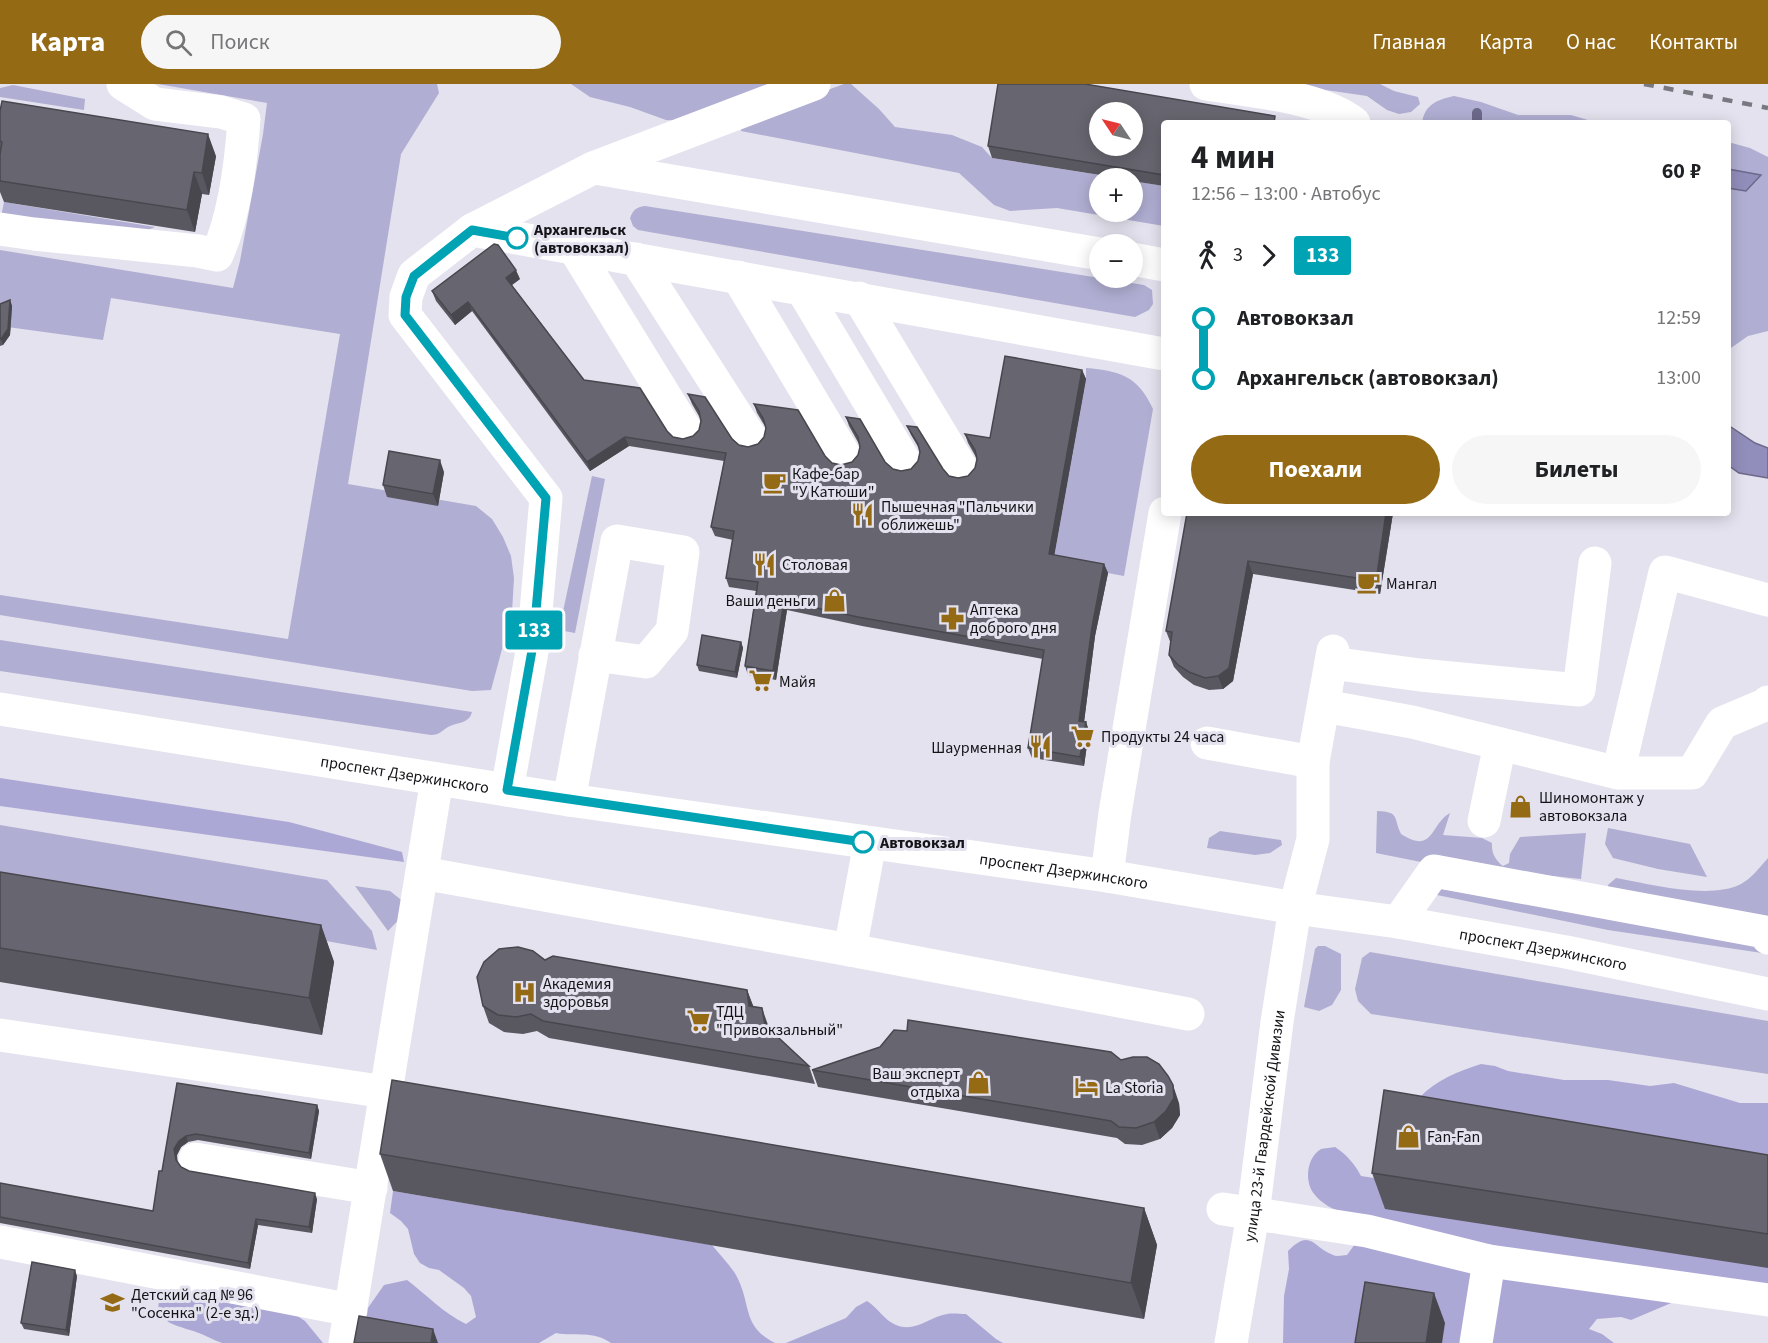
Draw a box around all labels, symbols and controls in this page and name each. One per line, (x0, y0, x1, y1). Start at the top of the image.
search box (141, 15, 561, 69)
text: Карта (30, 22, 105, 62)
icon: search (162, 26, 195, 59)
text: Поиск (210, 26, 270, 58)
text: Главная (1373, 27, 1446, 57)
text: Карта (1479, 27, 1533, 57)
text: О нас (1566, 27, 1616, 57)
text: Контакты (1649, 27, 1738, 57)
north arrow (1089, 102, 1143, 156)
map controls (1089, 102, 1143, 288)
text: 4 мин (1191, 134, 1275, 181)
text: 60 ₽ (1662, 155, 1701, 187)
button: + (1089, 168, 1143, 222)
text: 12:56 – 13:00 · Автобус (1191, 180, 1381, 208)
place label: Архангельск (автовокзал) (533, 219, 629, 259)
marker: Архангельск (автовокзал) (506, 227, 528, 249)
button: − (1089, 234, 1143, 288)
icon: walk (1191, 239, 1224, 272)
icon: forward (1252, 239, 1285, 272)
text: 133 (1306, 240, 1339, 270)
text: 3 (1233, 241, 1243, 269)
text: Автовокзал (1237, 302, 1354, 334)
text: 12:59 (1656, 304, 1701, 332)
text: Архангельск (автовокзал) (1237, 362, 1499, 394)
text: 13:00 (1656, 364, 1701, 392)
button: Поехали (1191, 435, 1440, 504)
button: Билеты (1452, 435, 1701, 504)
place label: Кафе-бар "У Катюши" (792, 463, 874, 503)
cafe icon: Кафе-бар "У Катюши" (761, 469, 787, 495)
place label: Пышечная "Пальчики оближешь" (881, 496, 1034, 536)
restaurant icon: Пышечная "Пальчики оближешь" (850, 502, 876, 528)
restaurant icon: Столовая (751, 551, 777, 577)
place label: Столовая (782, 554, 848, 576)
cafe icon: Мангал (1355, 570, 1381, 596)
place label: Мангал (1386, 573, 1437, 595)
shop icon: Ваши деньги (821, 587, 847, 613)
place label: Ваши деньги (725, 590, 816, 612)
place label: Аптека доброго дня (970, 599, 1057, 639)
pharmacy icon: Аптека доброго дня (939, 605, 965, 631)
line badge: 133 (500, 610, 568, 650)
text: 133 (517, 615, 551, 645)
supermarket icon: Майя (748, 668, 774, 694)
place label: Майя (779, 671, 816, 693)
supermarket icon: Продукты 24 часа (1070, 723, 1096, 749)
place label: Продукты 24 часа (1101, 726, 1224, 748)
restaurant icon: Шаурменная (1027, 734, 1053, 760)
place label: Шаурменная (931, 737, 1022, 759)
street label: проспект Дзержинского (319, 750, 491, 799)
place label: Шиномонтаж у автовокзала (1539, 787, 1645, 827)
shop icon: Шиномонтаж у автовокзала (1508, 793, 1534, 819)
marker: Автовокзал (852, 831, 874, 853)
place label: Автовокзал (879, 832, 965, 854)
street label: проспект Дзержинского (978, 848, 1150, 895)
street label: проспект Дзержинского (1457, 923, 1629, 976)
place label: Академия здоровья (543, 973, 611, 1013)
hospital icon: Академия здоровья (512, 979, 538, 1005)
place label: ТДЦ "Привокзальный" (716, 1001, 843, 1041)
supermarket icon: ТДЦ "Привокзальный" (685, 1007, 711, 1033)
street label: улица 23-й Гвардейской Дивизии (1238, 1008, 1291, 1243)
place label: Ваш эксперт отдыха (872, 1063, 960, 1103)
shop icon: Ваш эксперт отдыха (965, 1069, 991, 1095)
hotel icon: La Storia (1074, 1074, 1100, 1100)
place label: La Storia (1105, 1077, 1164, 1099)
shop icon: Fan-Fan (1396, 1123, 1422, 1149)
place label: Fan-Fan (1427, 1126, 1480, 1148)
place label: Детский сад № 96 "Сосенка" (2-е зд.) (131, 1284, 259, 1324)
school or university icon: Детский сад № 96 "Сосенка" (2-е зд.) (100, 1290, 126, 1316)

